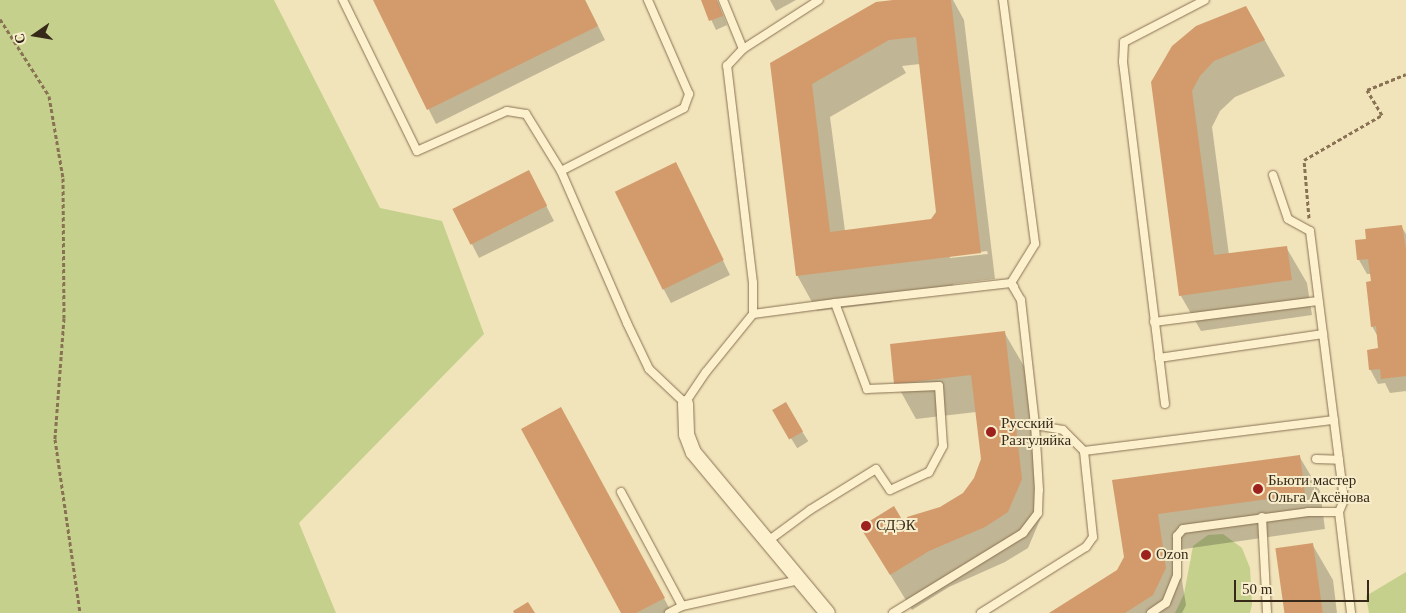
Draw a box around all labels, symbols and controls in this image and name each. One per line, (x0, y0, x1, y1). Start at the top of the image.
north arrow (10, 10, 60, 60)
text: С (11, 32, 28, 45)
place label: Русский Разгуляйка (1001, 414, 1071, 449)
marker: Русский Разгуляйка (985, 426, 997, 438)
place label: Бьюти мастер Oльга Аксёнова (1268, 471, 1370, 506)
marker: Бьюти мастер Oльга Аксёнова (1252, 483, 1264, 495)
place label: СДЭК (876, 517, 916, 535)
marker: СДЭК (860, 520, 872, 532)
place label: Ozon (1156, 546, 1188, 564)
marker: Ozon (1140, 549, 1152, 561)
scale bar (1236, 570, 1371, 602)
text: 50 m (1242, 581, 1272, 597)

